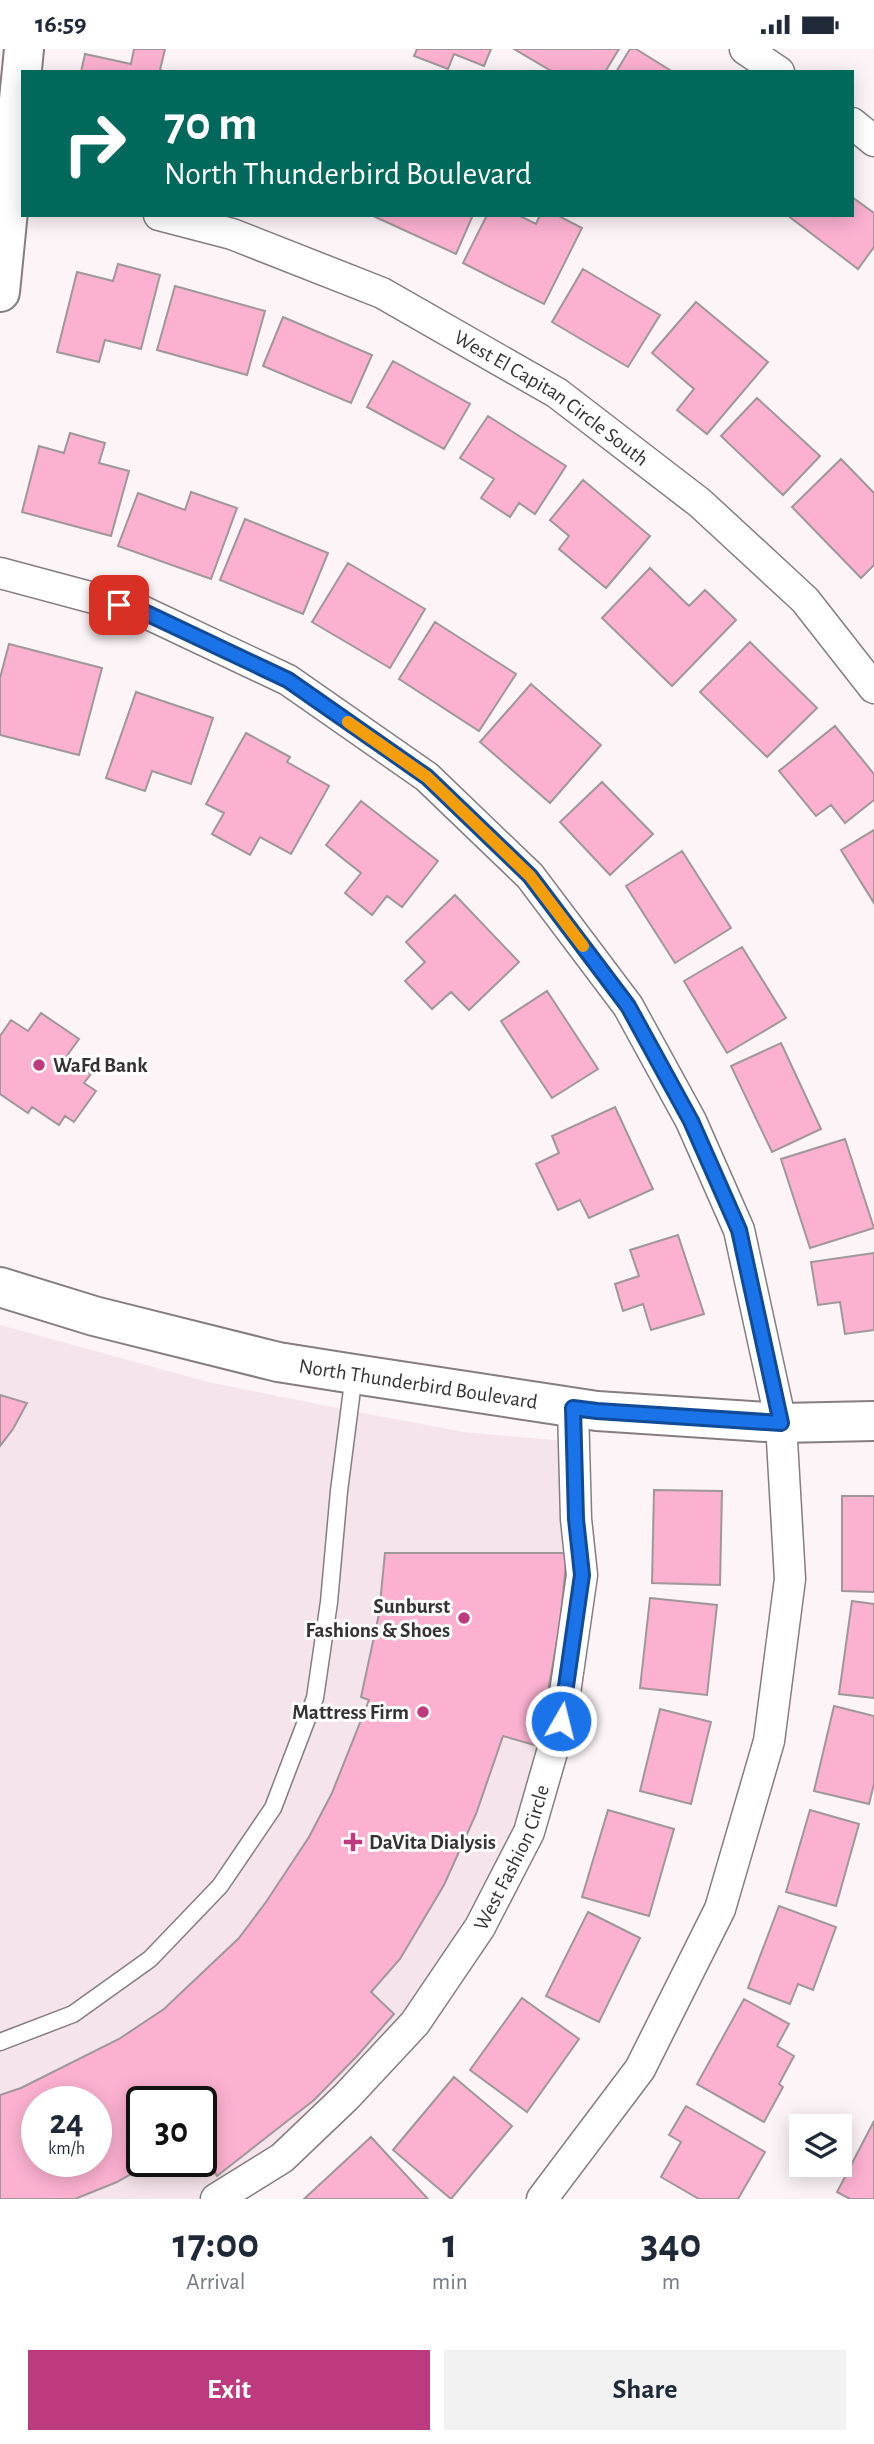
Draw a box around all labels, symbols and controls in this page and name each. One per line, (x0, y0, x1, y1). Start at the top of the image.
text: 16:59 (35, 11, 87, 37)
icon: right (49, 98, 140, 189)
text: 70 m (164, 100, 258, 149)
text: North Thunderbird Boulevard (164, 158, 532, 190)
street label: West El Capitan Circle South (451, 326, 652, 470)
pin (89, 575, 149, 635)
icon: arrive (100, 586, 138, 624)
place label: WaFd Bank (53, 1055, 148, 1076)
marker: WaFd Bank (31, 1057, 47, 1073)
street label: North Thunderbird Boulevard (297, 1355, 539, 1412)
place label: Sunburst Fashions & Shoes (306, 1596, 450, 1641)
marker: Sunburst Fashions & Shoes (456, 1610, 472, 1626)
position arrow (524, 1684, 598, 1758)
place label: Mattress Firm (292, 1702, 409, 1723)
marker: Mattress Firm (415, 1704, 431, 1720)
street label: West Fashion Circle (470, 1782, 553, 1934)
marker: DaVita Dialysis (343, 1832, 363, 1852)
place label: DaVita Dialysis (369, 1832, 496, 1853)
speed limit sign: 30 (126, 2086, 217, 2177)
text: 24 (49, 2105, 84, 2140)
map controls (789, 2114, 852, 2177)
button: layers (789, 2114, 852, 2177)
text: km/h (48, 2140, 85, 2158)
text: 17:00 (173, 2223, 259, 2265)
text: 1 (442, 2223, 457, 2265)
text: 340 (640, 2223, 701, 2265)
text: Arrival (186, 2271, 245, 2294)
text: min (432, 2271, 468, 2294)
text: m (662, 2271, 680, 2294)
button: Exit (28, 2350, 430, 2430)
button: Share (444, 2350, 846, 2430)

